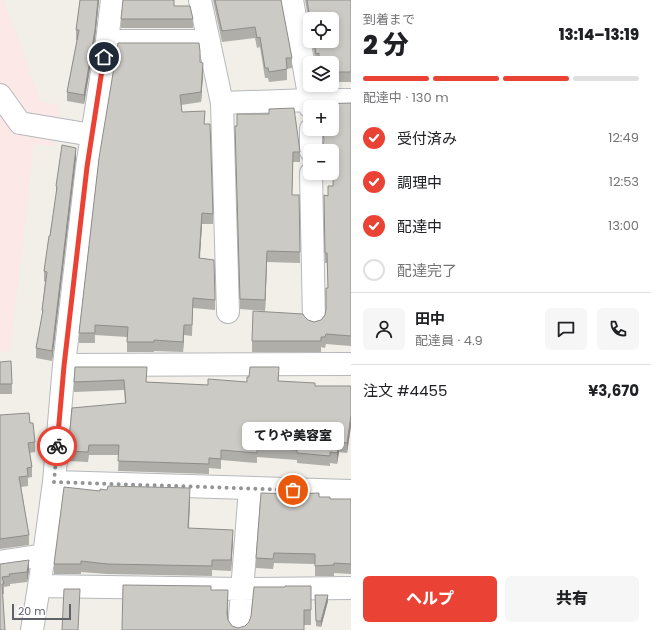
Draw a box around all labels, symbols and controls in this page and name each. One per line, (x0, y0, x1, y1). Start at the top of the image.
text: 到着まで (363, 10, 415, 29)
map controls (303, 12, 339, 180)
button: locate (303, 12, 339, 48)
text: 13:14–13:19 (559, 24, 639, 45)
text: 2 分 (363, 27, 409, 63)
pin (87, 40, 121, 74)
icon: home (93, 46, 115, 68)
button: layers (303, 56, 339, 92)
text: 配達中 · 130 m (363, 88, 449, 107)
button: + (303, 100, 339, 136)
icon: check (363, 127, 385, 149)
text: 受付済み (397, 128, 457, 149)
text: 12:49 (608, 128, 639, 147)
button: − (303, 144, 339, 180)
icon: check (363, 171, 385, 193)
text: 調理中 (397, 172, 442, 193)
text: 12:53 (609, 172, 639, 191)
icon: check (363, 215, 385, 237)
text: 配達中 (397, 216, 442, 237)
text: 13:00 (608, 216, 639, 235)
text: 配達完了 (397, 260, 457, 281)
button: person (363, 308, 405, 350)
text: 田中 (415, 308, 445, 329)
button: chat (545, 308, 587, 350)
button: phone (597, 308, 639, 350)
text: 配達員 · 4.9 (415, 331, 483, 350)
text: 注文 #4455 (363, 380, 447, 401)
text: ¥3,670 (588, 380, 639, 401)
callout: てりや美容室 (242, 422, 344, 450)
courier (37, 426, 77, 466)
text: てりや美容室 (254, 426, 332, 445)
icon: bike (46, 435, 68, 457)
pin (276, 473, 310, 507)
icon: bag (282, 479, 304, 501)
button: ヘルプ (363, 576, 497, 622)
button: 共有 (505, 576, 639, 622)
scale bar (12, 602, 71, 621)
text: 20 m (18, 603, 46, 619)

